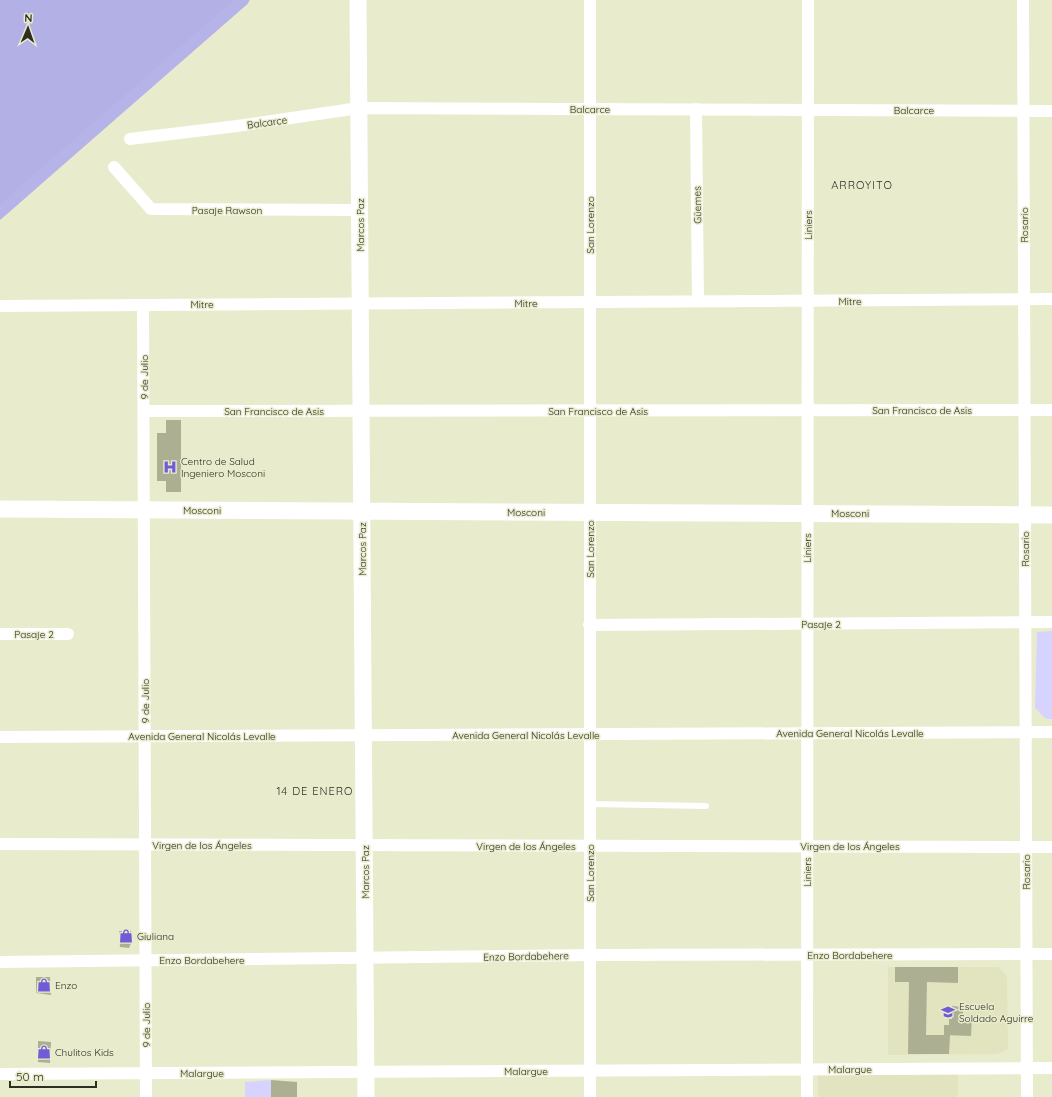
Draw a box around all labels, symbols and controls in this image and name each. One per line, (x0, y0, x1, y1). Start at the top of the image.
north arrow (8, 8, 48, 48)
text: N (24, 11, 33, 25)
street label: Balcarce (570, 103, 611, 116)
street label: Balcarce (894, 104, 935, 117)
street label: Balcarce (246, 113, 288, 132)
district label: ARROYITO (831, 178, 893, 192)
street label: Güemes (691, 186, 704, 224)
street label: San Lorenzo (584, 196, 597, 254)
street label: Marcos Paz (354, 198, 367, 252)
street label: Pasaje Rawson (192, 204, 262, 217)
street label: Rosario (1018, 207, 1031, 243)
street label: Liniers (802, 210, 815, 240)
street label: Mitre (838, 295, 862, 308)
street label: Mitre (514, 297, 538, 310)
street label: Mitre (190, 298, 214, 311)
street label: 9 de Julio (138, 355, 151, 399)
street label: San Francisco de Asis (872, 404, 972, 417)
street label: San Francisco de Asis (224, 405, 324, 418)
street label: San Francisco de Asis (548, 405, 648, 418)
place label: Centro de Salud Ingeniero Mosconi (181, 455, 265, 480)
hospital icon: Centro de Salud Ingeniero Mosconi (162, 459, 178, 475)
street label: Mosconi (183, 504, 221, 517)
street label: Mosconi (507, 506, 545, 519)
street label: Mosconi (831, 507, 869, 520)
street label: San Lorenzo (584, 520, 597, 578)
street label: Marcos Paz (356, 522, 369, 576)
street label: Rosario (1019, 531, 1032, 567)
street label: Liniers (801, 533, 814, 563)
street label: Pasaje 2 (801, 618, 841, 631)
street label: Pasaje 2 (14, 628, 54, 641)
street label: 9 de Julio (139, 679, 152, 723)
street label: Avenida General Nicolás Levalle (776, 727, 924, 740)
street label: Avenida General Nicolás Levalle (452, 729, 600, 742)
street label: Avenida General Nicolás Levalle (128, 730, 276, 743)
district label: 14 DE ENERO (276, 784, 354, 798)
street label: Virgen de los Ángeles (152, 839, 252, 852)
street label: Virgen de los Ángeles (476, 840, 576, 853)
street label: Virgen de los Ángeles (800, 840, 900, 853)
street label: San Lorenzo (584, 844, 597, 902)
street label: Marcos Paz (359, 845, 372, 899)
street label: Rosario (1020, 854, 1033, 890)
street label: Liniers (801, 857, 814, 887)
shop icon: Giuliana (118, 928, 134, 944)
place label: Giuliana (137, 930, 174, 943)
street label: Enzo Bordabehere (483, 949, 569, 964)
street label: Enzo Bordabehere (807, 949, 893, 962)
street label: Enzo Bordabehere (159, 954, 245, 967)
shop icon: Enzo (36, 977, 52, 993)
place label: Enzo (55, 979, 77, 992)
place label: Escuela Soldado Aguirre (959, 1000, 1034, 1025)
street label: 9 de Julio (140, 1003, 153, 1047)
school or university icon: Escuela Soldado Aguirre (940, 1004, 956, 1020)
shop icon: Chulitos Kids (36, 1044, 52, 1060)
place label: Chulitos Kids (55, 1046, 114, 1059)
scale bar (10, 1063, 96, 1089)
street label: Malargue (828, 1063, 872, 1076)
street label: Malargue (504, 1065, 548, 1078)
street label: Malargue (180, 1067, 224, 1080)
text: 50 m (16, 1069, 44, 1084)

